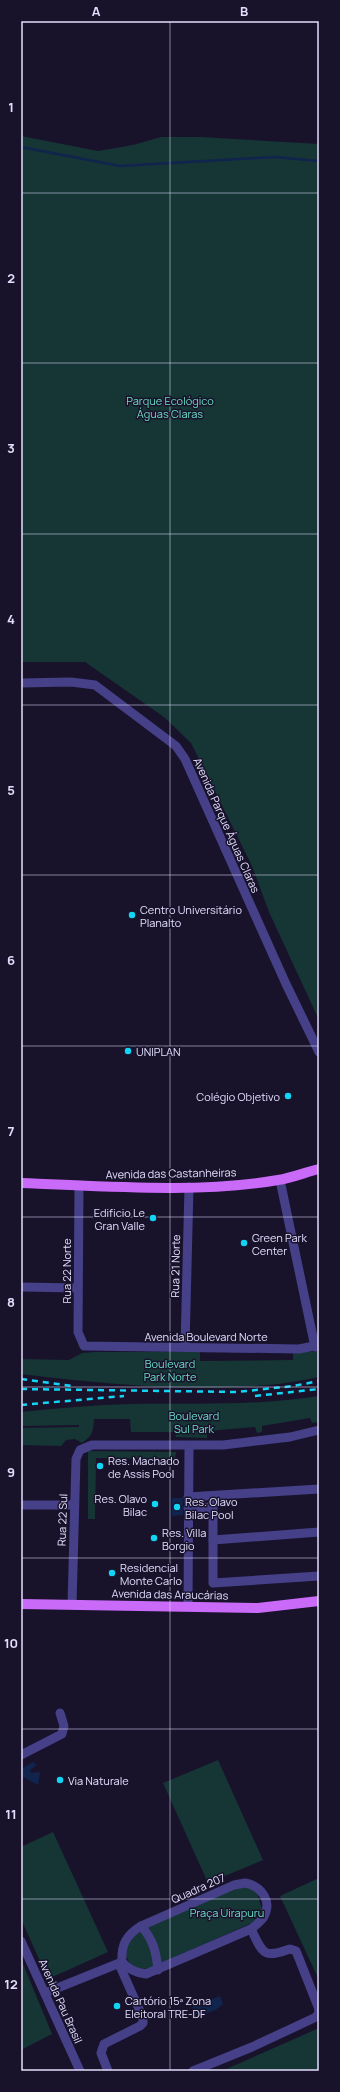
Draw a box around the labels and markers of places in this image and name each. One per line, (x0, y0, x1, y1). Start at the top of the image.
place label: Centro Universitário Planalto (140, 902, 242, 930)
marker: Centro Universitário Planalto (127, 910, 137, 920)
place label: UNIPLAN (136, 1044, 181, 1059)
marker: UNIPLAN (123, 1046, 133, 1056)
place label: Colégio Objetivo (196, 1089, 280, 1104)
marker: Colégio Objetivo (283, 1091, 293, 1101)
place label: Edificio Le Gran Valle (94, 1205, 146, 1233)
marker: Edificio Le Gran Valle (148, 1213, 158, 1223)
place label: Green Park Center (252, 1230, 308, 1258)
marker: Green Park Center (239, 1238, 249, 1248)
place label: Res. Machado de Assis Pool (108, 1453, 180, 1481)
marker: Res. Machado de Assis Pool (95, 1461, 105, 1471)
place label: Res. OIavo Bilac (95, 1491, 147, 1519)
place label: Res. Olavo Bilac Pool (185, 1494, 238, 1522)
marker: Res. OIavo Bilac (150, 1499, 160, 1509)
marker: Res. Olavo Bilac Pool (172, 1502, 182, 1512)
place label: Res. Villa Borgio (162, 1525, 206, 1553)
marker: Res. Villa Borgio (149, 1533, 159, 1543)
place label: Residencial Monte Carlo (120, 1560, 183, 1588)
marker: Residencial Monte Carlo (107, 1568, 117, 1578)
place label: Via Naturale (68, 1773, 129, 1788)
marker: Via Naturale (55, 1775, 65, 1785)
place label: Cartório 15ª Zona Eleitoral TRE-DF (125, 1993, 211, 2021)
marker: Cartório 15ª Zona Eleitoral TRE-DF (112, 2001, 122, 2011)

